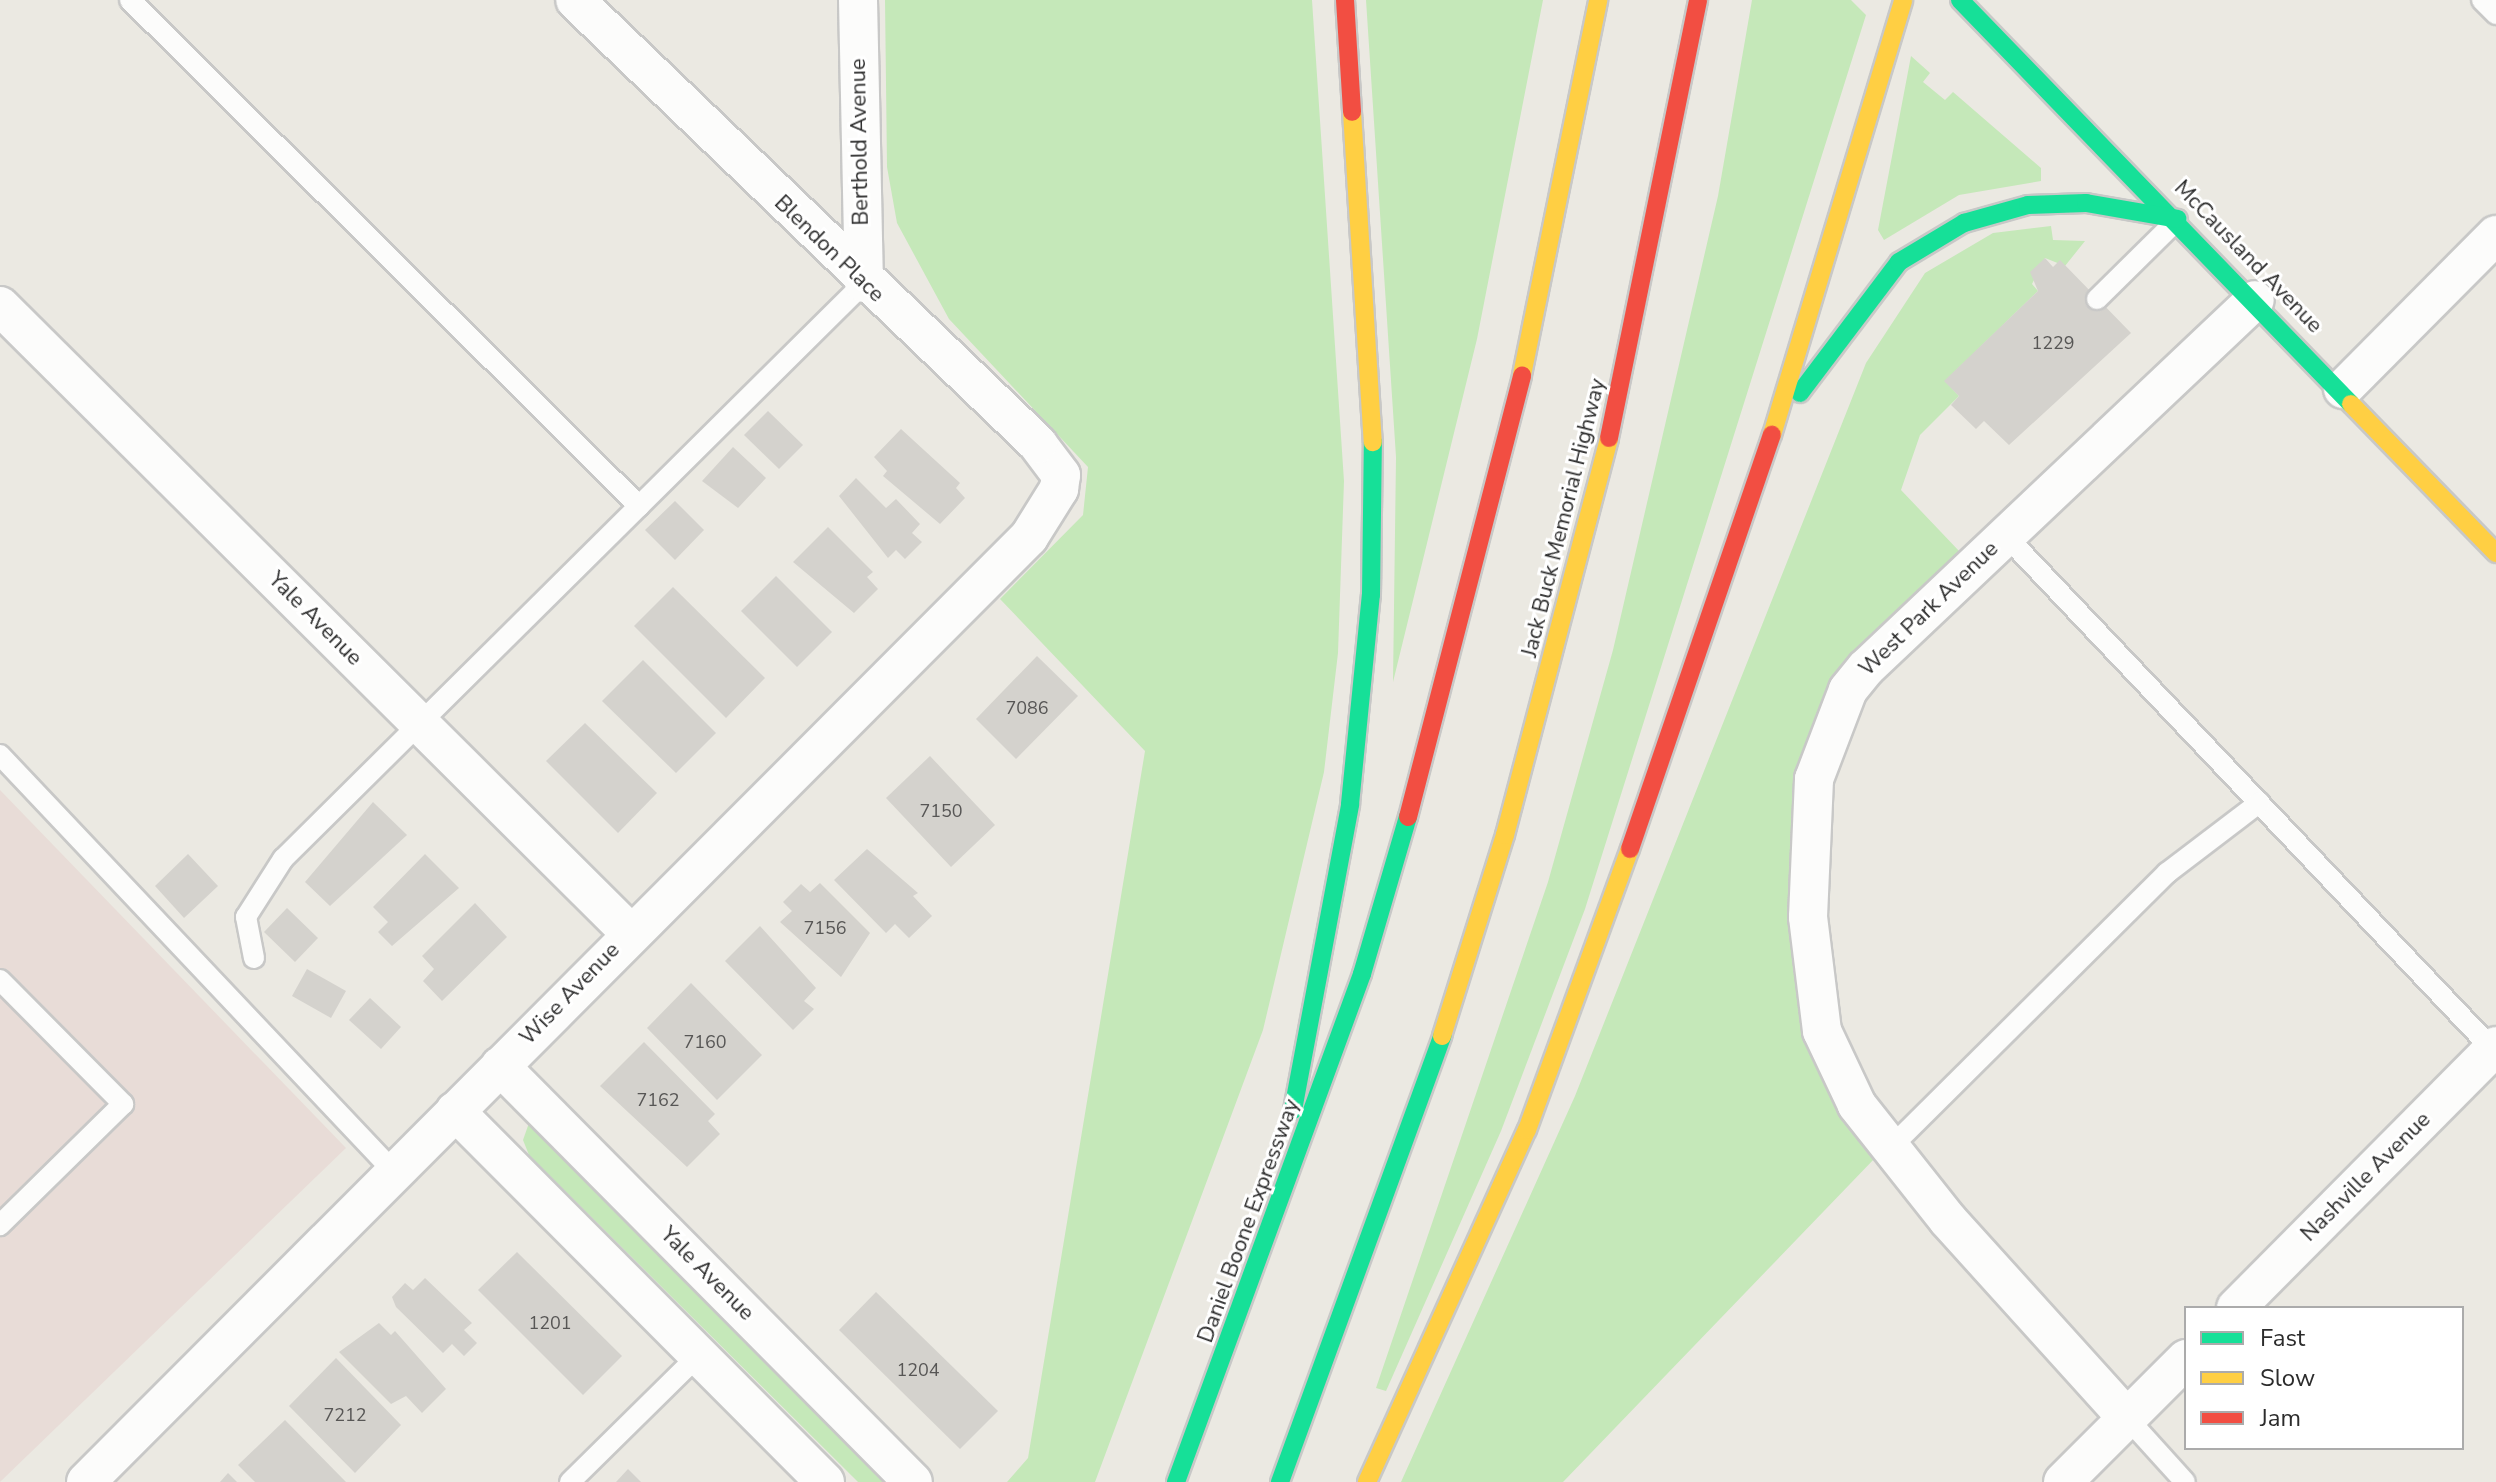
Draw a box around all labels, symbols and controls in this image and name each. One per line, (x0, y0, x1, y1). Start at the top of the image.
street label: Berthold Avenue (845, 58, 875, 226)
street label: McCausland Avenue (2168, 175, 2328, 339)
street label: Blendon Place (769, 190, 889, 308)
house number: 1229 (2031, 332, 2075, 354)
street label: Jack Buck Memorial Highway (1517, 376, 1611, 660)
street label: West Park Avenue (1854, 536, 2004, 682)
street label: Yale Avenue (263, 567, 367, 671)
house number: 7086 (1005, 697, 1049, 719)
house number: 7150 (919, 800, 963, 822)
house number: 7156 (803, 917, 847, 939)
street label: Wise Avenue (515, 937, 625, 1051)
house number: 7160 (683, 1031, 727, 1053)
house number: 7162 (636, 1089, 680, 1111)
street label: Daniel Boone Expressway (1193, 1096, 1305, 1346)
street label: Nashville Avenue (2296, 1107, 2436, 1247)
street label: Yale Avenue (655, 1222, 759, 1326)
legend (2184, 1306, 2464, 1450)
house number: 1201 (528, 1312, 572, 1334)
text: Fast (2260, 1322, 2305, 1354)
house number: 1204 (896, 1359, 940, 1381)
text: Slow (2260, 1362, 2315, 1394)
text: Jam (2260, 1402, 2301, 1434)
house number: 7212 (323, 1404, 367, 1426)

